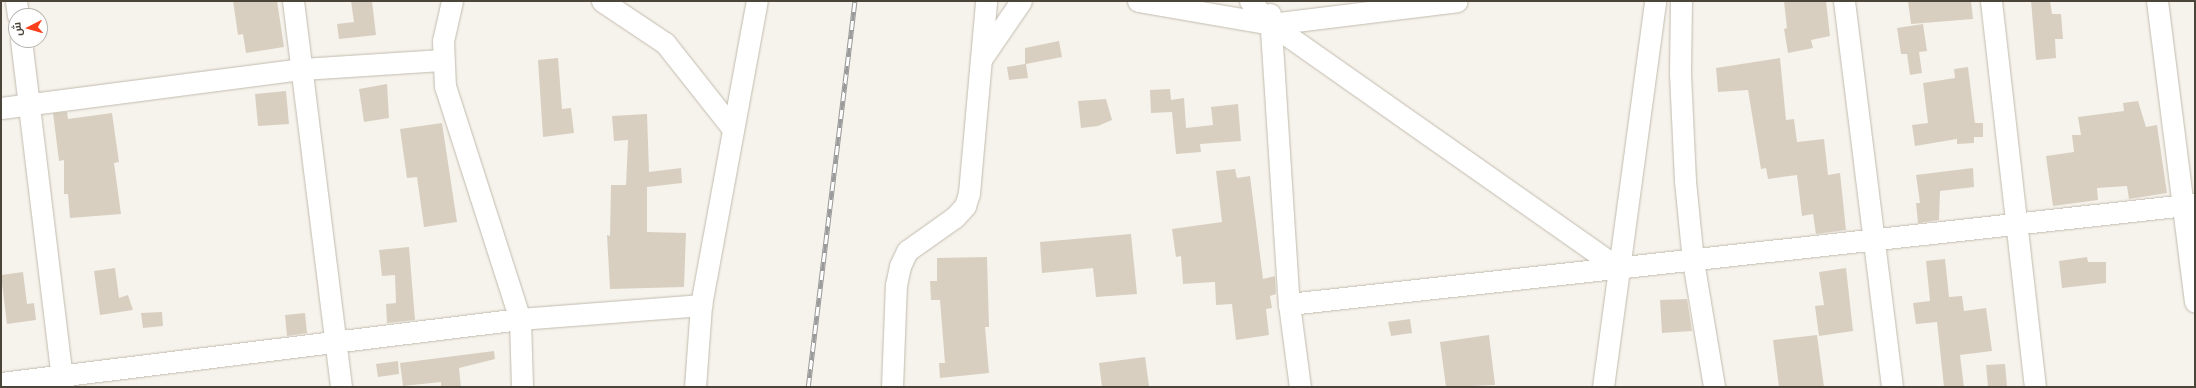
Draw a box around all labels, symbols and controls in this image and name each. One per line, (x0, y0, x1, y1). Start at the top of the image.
north arrow (8, 8, 48, 48)
text: ش (8, 21, 26, 37)

